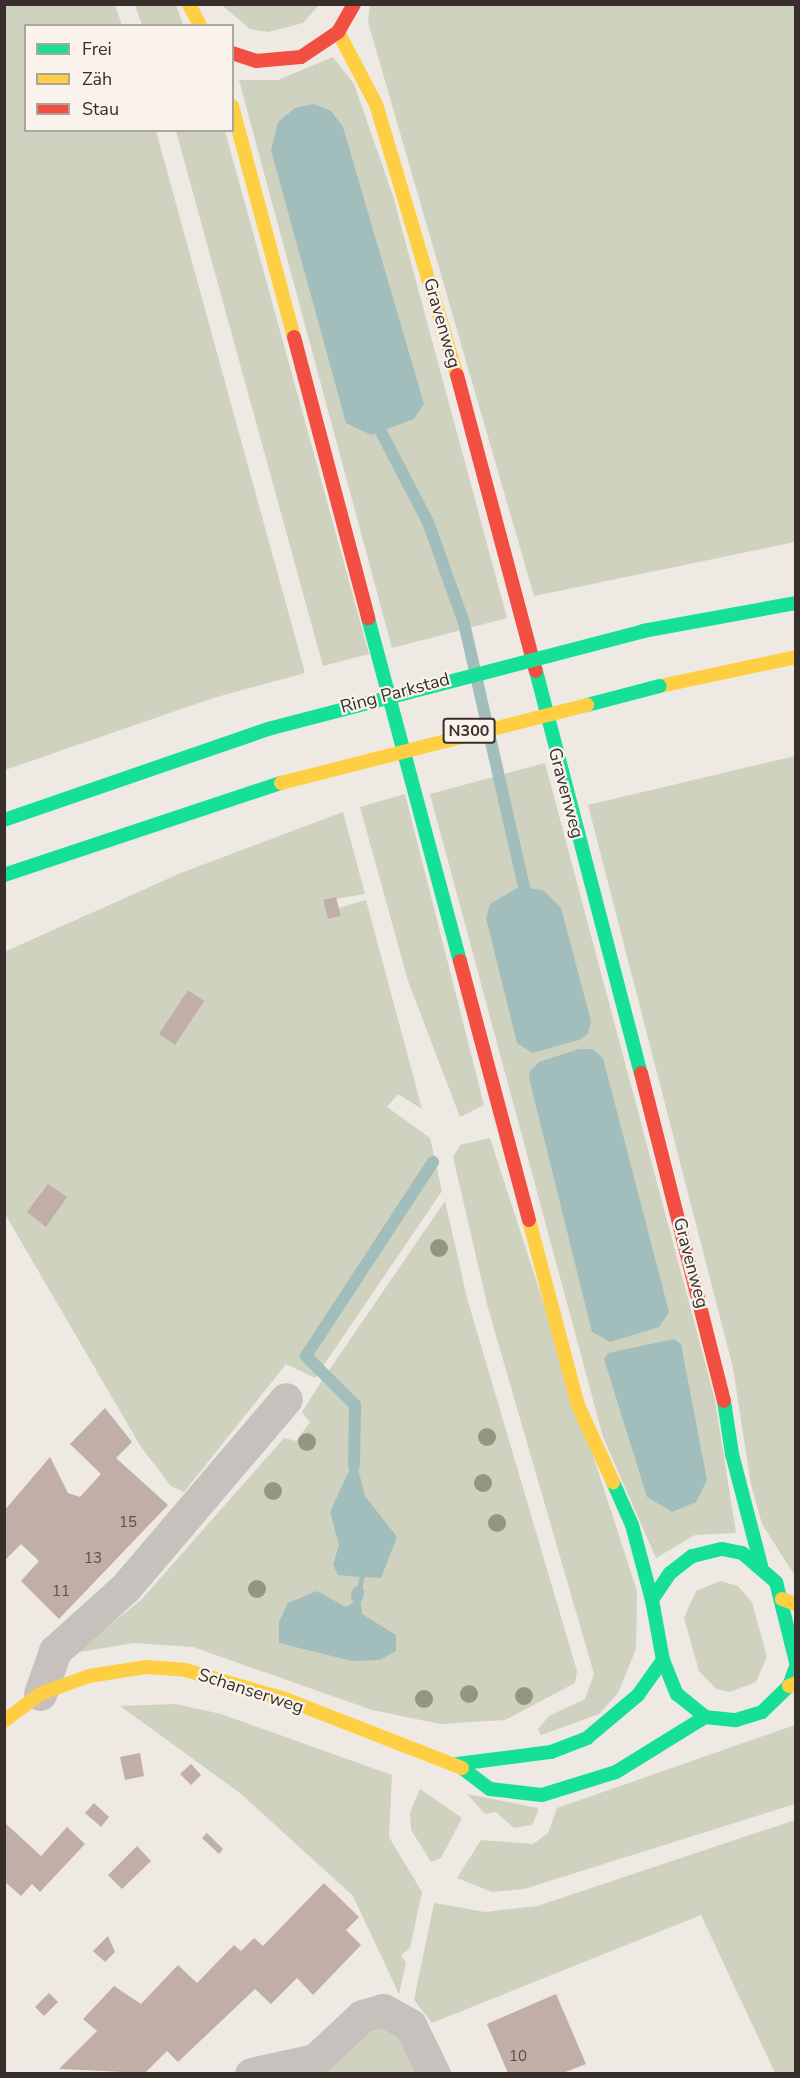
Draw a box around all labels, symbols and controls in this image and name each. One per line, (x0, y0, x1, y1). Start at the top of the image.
legend (24, 24, 234, 132)
text: Frei (82, 37, 112, 61)
text: Zäh (82, 67, 112, 91)
text: Stau (82, 97, 119, 121)
street label: Gravenweg (419, 275, 465, 371)
street label: Ring Parkstad (338, 668, 452, 718)
road number: N300 (442, 718, 496, 744)
street label: Gravenweg (544, 745, 588, 841)
street label: Gravenweg (669, 1215, 713, 1311)
house number: 15 (119, 1514, 137, 1532)
house number: 13 (84, 1550, 102, 1568)
house number: 11 (52, 1583, 70, 1601)
street label: Schanserweg (195, 1664, 307, 1718)
house number: 10 (509, 2048, 527, 2066)

